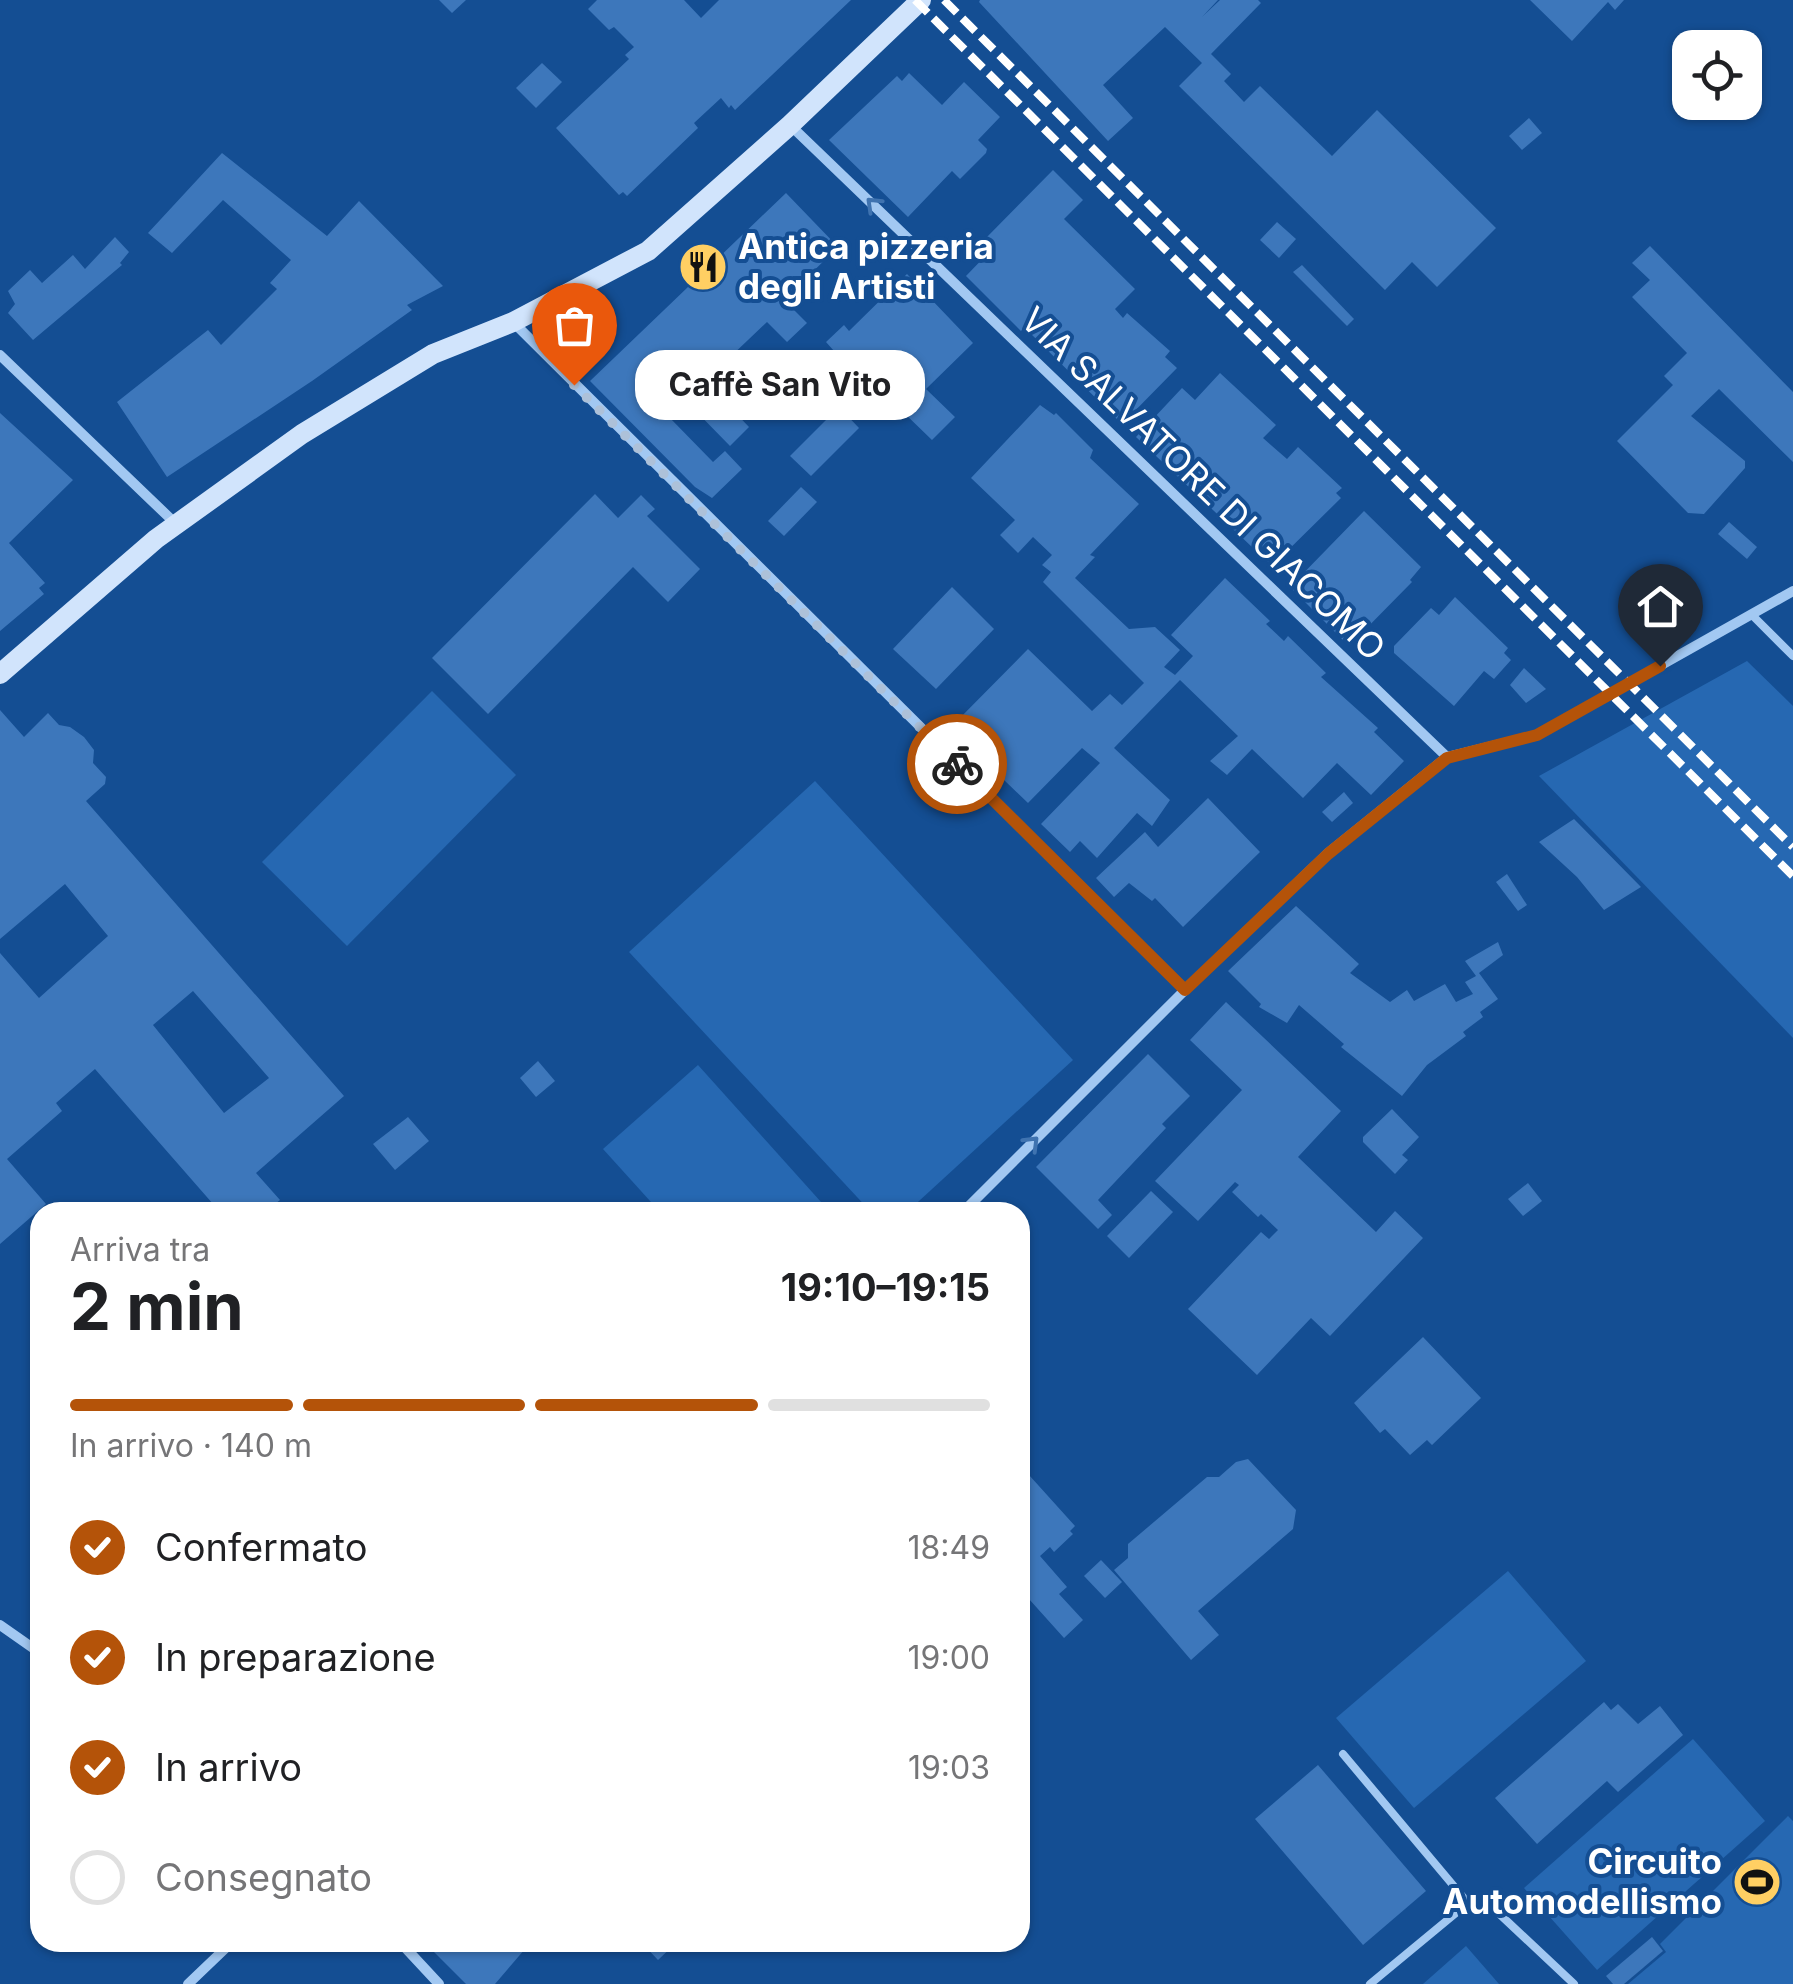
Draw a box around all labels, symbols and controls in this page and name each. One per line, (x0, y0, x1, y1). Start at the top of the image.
map controls (1672, 30, 1762, 120)
button: locate (1672, 30, 1762, 120)
one-way arrow (866, 198, 884, 216)
place label: Antica pizzeria degli Artisti (738, 225, 994, 307)
restaurant icon: Antica pizzeria degli Artisti (677, 241, 729, 293)
pin (532, 283, 617, 386)
icon: bag (547, 298, 602, 353)
street label: VIA SALVATORE DI GIACOMO (1013, 298, 1394, 669)
callout: Caffè San Vito (634, 350, 924, 420)
text: Caffè San Vito (669, 365, 891, 404)
pin (1618, 564, 1703, 667)
icon: home (1633, 579, 1688, 634)
courier (907, 714, 1007, 814)
icon: bike (930, 737, 985, 792)
one-way arrow (1020, 1137, 1038, 1155)
text: Arriva tra (70, 1230, 210, 1269)
text: 19:10–19:15 (781, 1264, 990, 1310)
text: 2 min (70, 1267, 244, 1346)
text: In arrivo · 140 m (70, 1426, 312, 1465)
icon: check (70, 1520, 125, 1575)
text: Confermato (155, 1524, 367, 1570)
text: 18:49 (907, 1528, 990, 1567)
icon: check (70, 1630, 125, 1685)
text: In preparazione (155, 1634, 436, 1680)
text: 19:00 (908, 1638, 990, 1677)
icon: check (70, 1740, 125, 1795)
text: In arrivo (155, 1744, 302, 1790)
text: 19:03 (908, 1748, 990, 1787)
place label: Circuito Automodellismo (1442, 1840, 1722, 1922)
text: Consegnato (155, 1854, 372, 1900)
sports icon: Circuito Automodellismo (1731, 1856, 1783, 1908)

